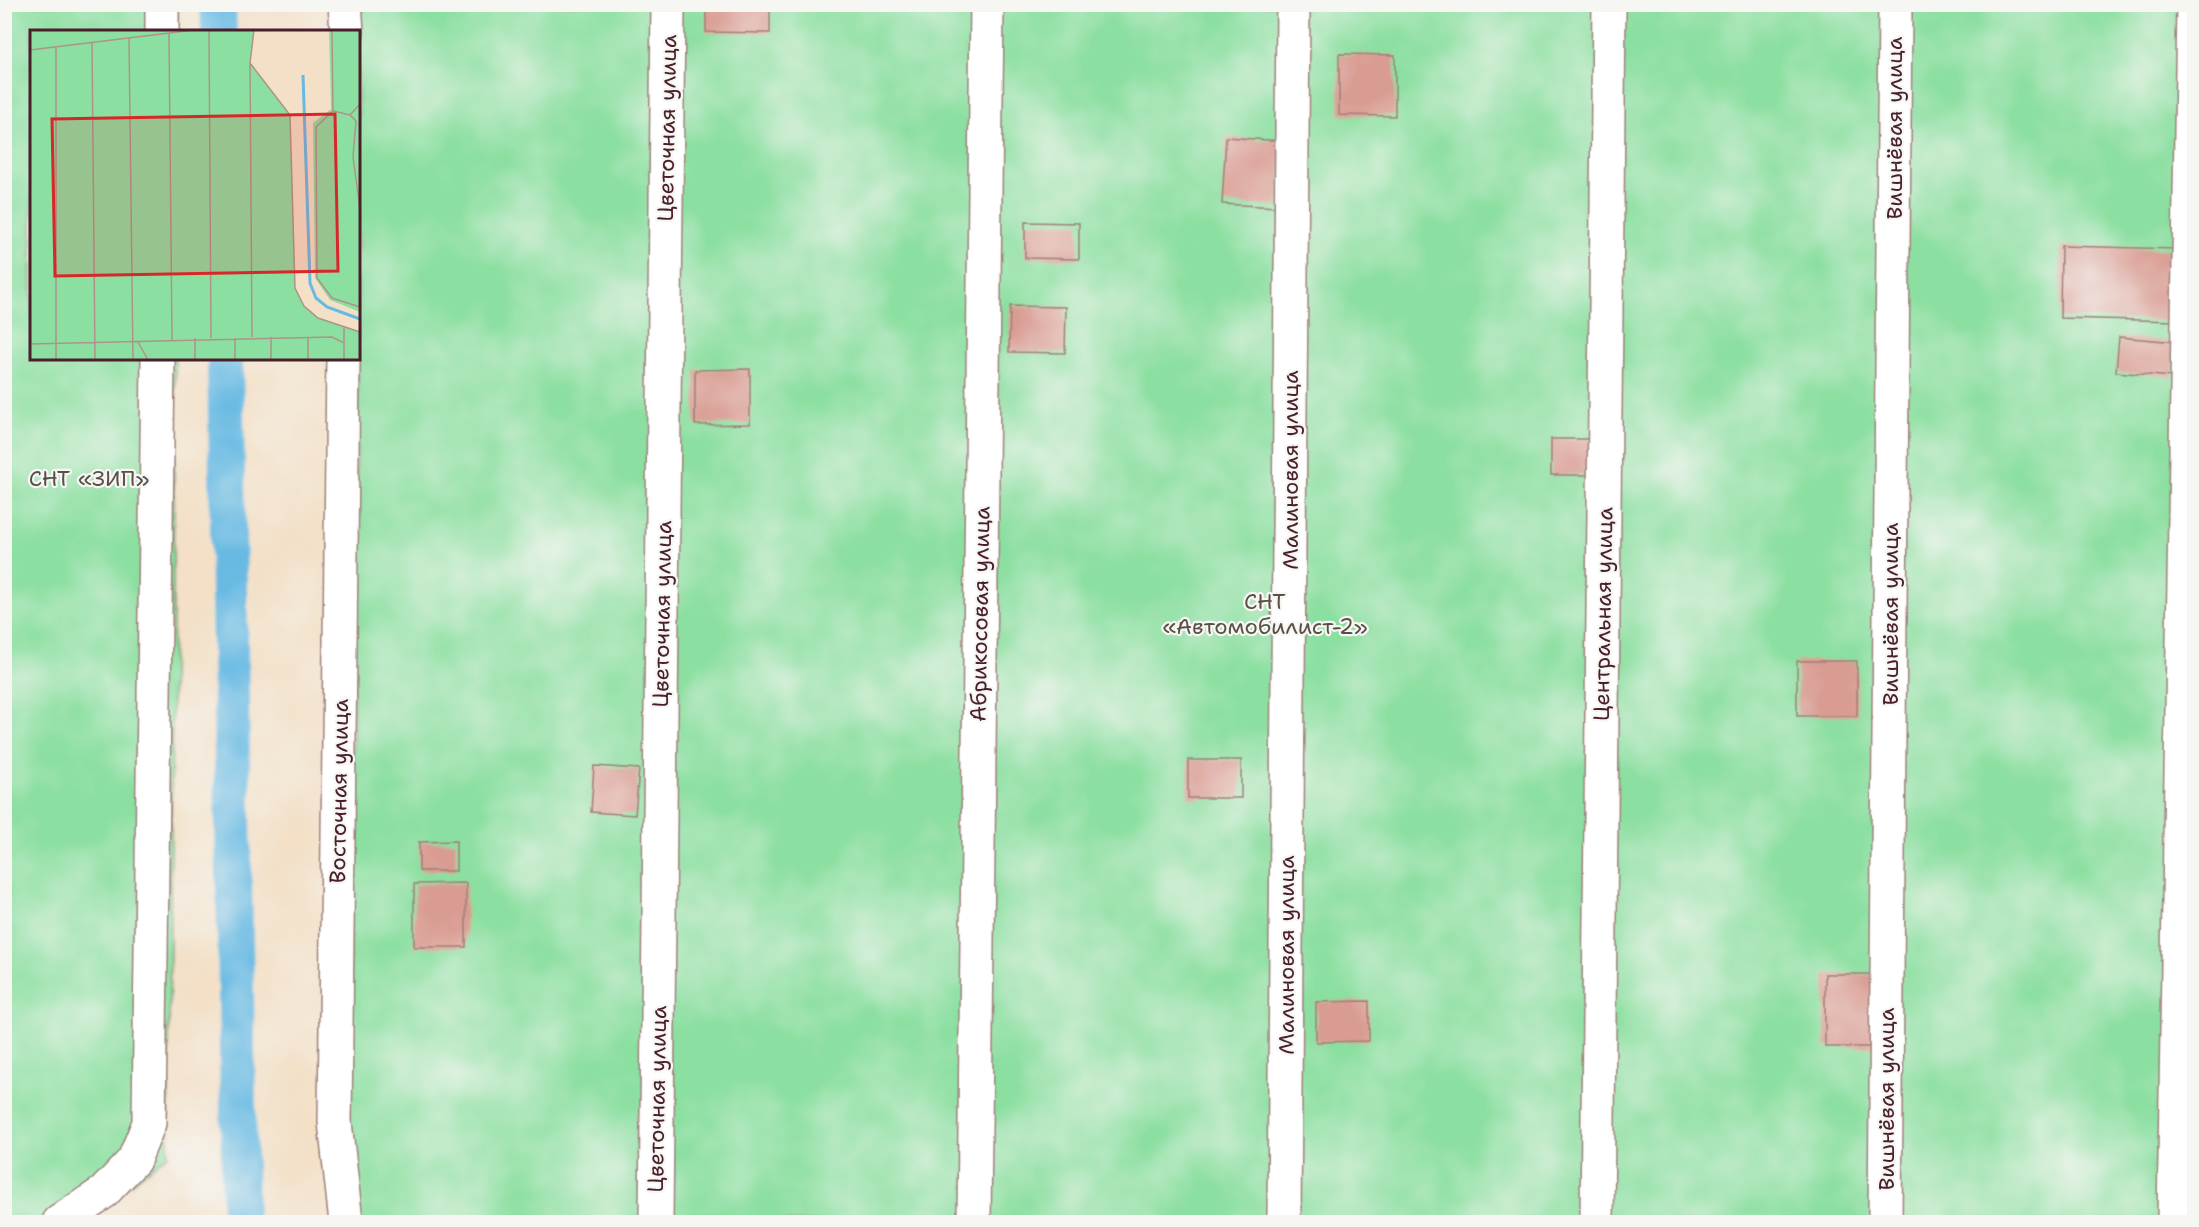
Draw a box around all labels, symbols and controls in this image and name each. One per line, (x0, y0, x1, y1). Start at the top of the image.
inset map (30, 30, 360, 360)
street label: Цветочная улица (651, 34, 683, 222)
street label: Вишнёвая улица (1880, 36, 1909, 219)
street label: Малиновая улица (1276, 370, 1305, 570)
park label: СНТ «ЗИП» (29, 464, 149, 493)
street label: Абрикосовая улица (964, 506, 996, 722)
street label: Центральная улица (1587, 506, 1619, 721)
street label: Цветочная улица (646, 520, 678, 708)
street label: Вишнёвая улица (1876, 522, 1905, 705)
park label: СНТ «Автомобилист-2» (1162, 587, 1368, 641)
street label: Восточная улица (323, 698, 355, 884)
street label: Малиновая улица (1272, 855, 1301, 1055)
street label: Цветочная улица (641, 1005, 673, 1193)
street label: Вишнёвая улица (1872, 1007, 1901, 1190)

